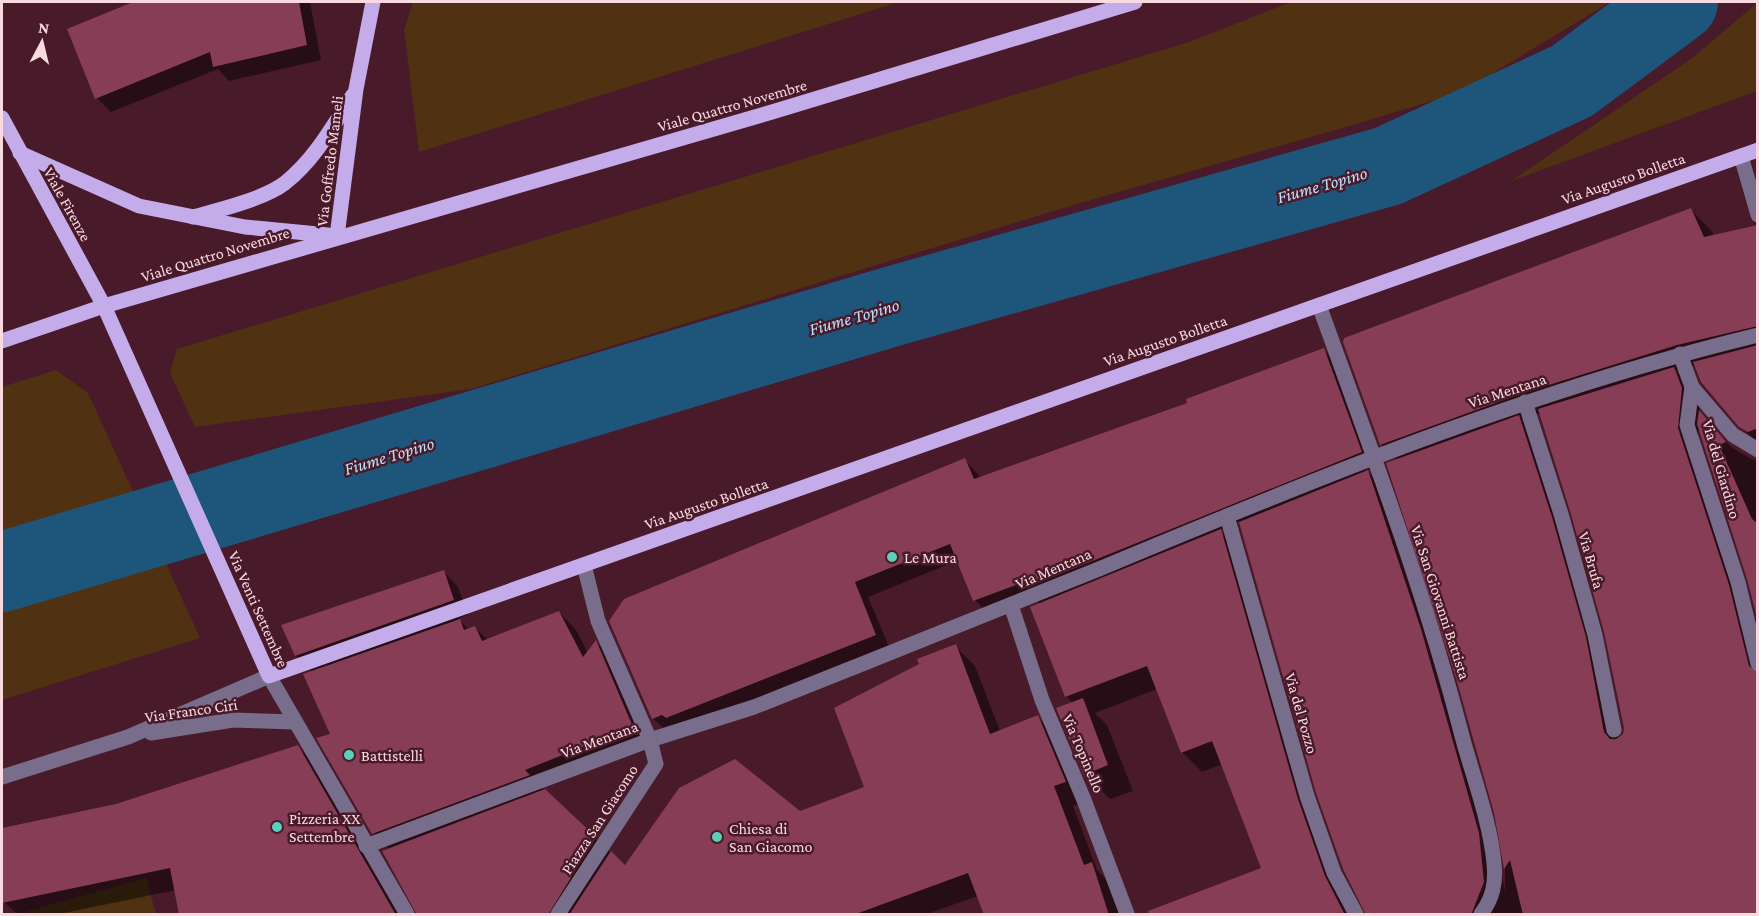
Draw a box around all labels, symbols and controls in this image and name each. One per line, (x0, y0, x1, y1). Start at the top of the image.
north arrow (12, 12, 72, 72)
text: N (37, 19, 50, 37)
street label: Viale Quattro Novembre (656, 76, 809, 135)
street label: Via Goffredo Mameli (313, 95, 346, 227)
street label: Via Augusto Bolletta (1559, 149, 1688, 209)
water label: Fiume Topino (1275, 162, 1370, 207)
street label: Viale Firenze (40, 164, 95, 244)
street label: Viale Quattro Novembre (139, 224, 291, 285)
water label: Fiume Topino (807, 294, 902, 339)
street label: Via Augusto Bolletta (1101, 311, 1230, 371)
street label: Via Mentana (1466, 370, 1549, 411)
street label: Via del Giardino (1699, 418, 1744, 521)
water label: Fiume Topino (342, 433, 437, 479)
street label: Via Augusto Bolletta (642, 474, 771, 534)
street label: Via San Giovanni Battista (1408, 523, 1474, 682)
street label: Via Brufa (1575, 530, 1608, 591)
street label: Via Mentana (1013, 545, 1094, 592)
street label: Via Venti Settembre (225, 548, 292, 670)
place label: Le Mura (904, 549, 957, 566)
marker: Le Mura (885, 550, 899, 564)
street label: Via del Pozzo (1282, 671, 1321, 756)
street label: Via Franco Ciri (144, 696, 239, 725)
street label: Via Topinello (1058, 711, 1108, 796)
street label: Via Mentana (558, 717, 641, 761)
place label: Battistelli (361, 747, 423, 764)
marker: Battistelli (342, 748, 356, 762)
street label: Piazza San Giacomo (558, 761, 641, 877)
place label: Pizzeria XX Settembre (289, 810, 361, 845)
marker: Pizzeria XX Settembre (270, 820, 284, 834)
place label: Chiesa di San Giacomo (729, 820, 813, 855)
marker: Chiesa di San Giacomo (710, 830, 724, 844)

